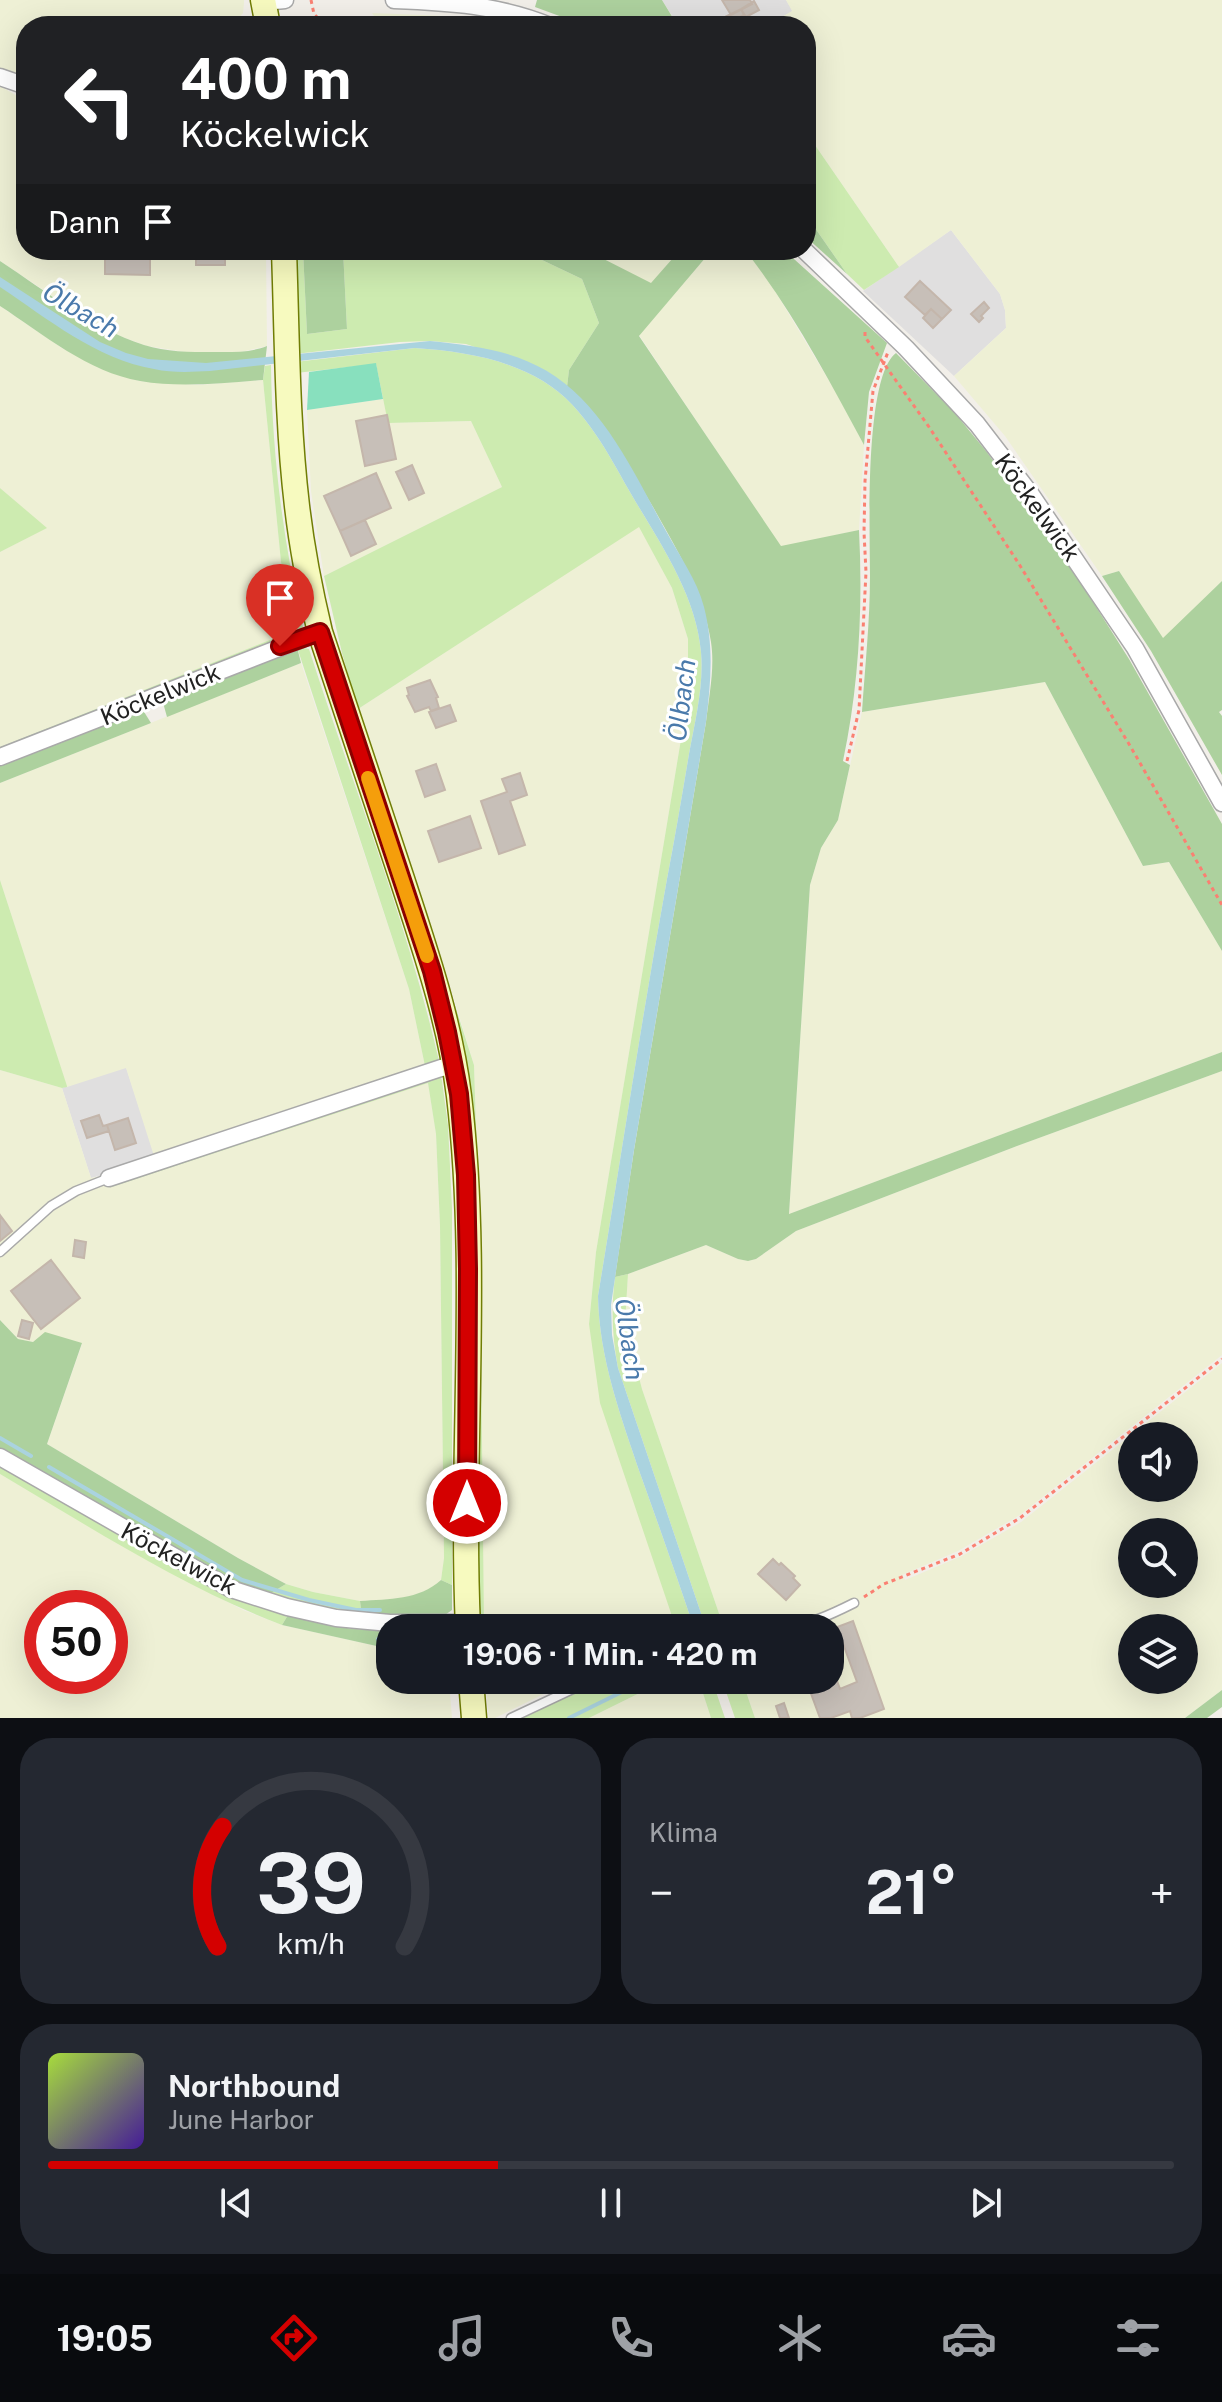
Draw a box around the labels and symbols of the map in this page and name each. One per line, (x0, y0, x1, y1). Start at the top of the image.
water label: Ölbach (37, 276, 125, 344)
street label: Köckelwick (990, 448, 1086, 566)
pin (246, 564, 314, 646)
street label: Köckelwick (96, 657, 224, 731)
water label: Ölbach (661, 657, 701, 743)
water label: Ölbach (609, 1296, 651, 1382)
position arrow (425, 1461, 509, 1545)
street label: Köckelwick (117, 1516, 241, 1600)
speed limit sign: 50 (24, 1590, 128, 1694)

